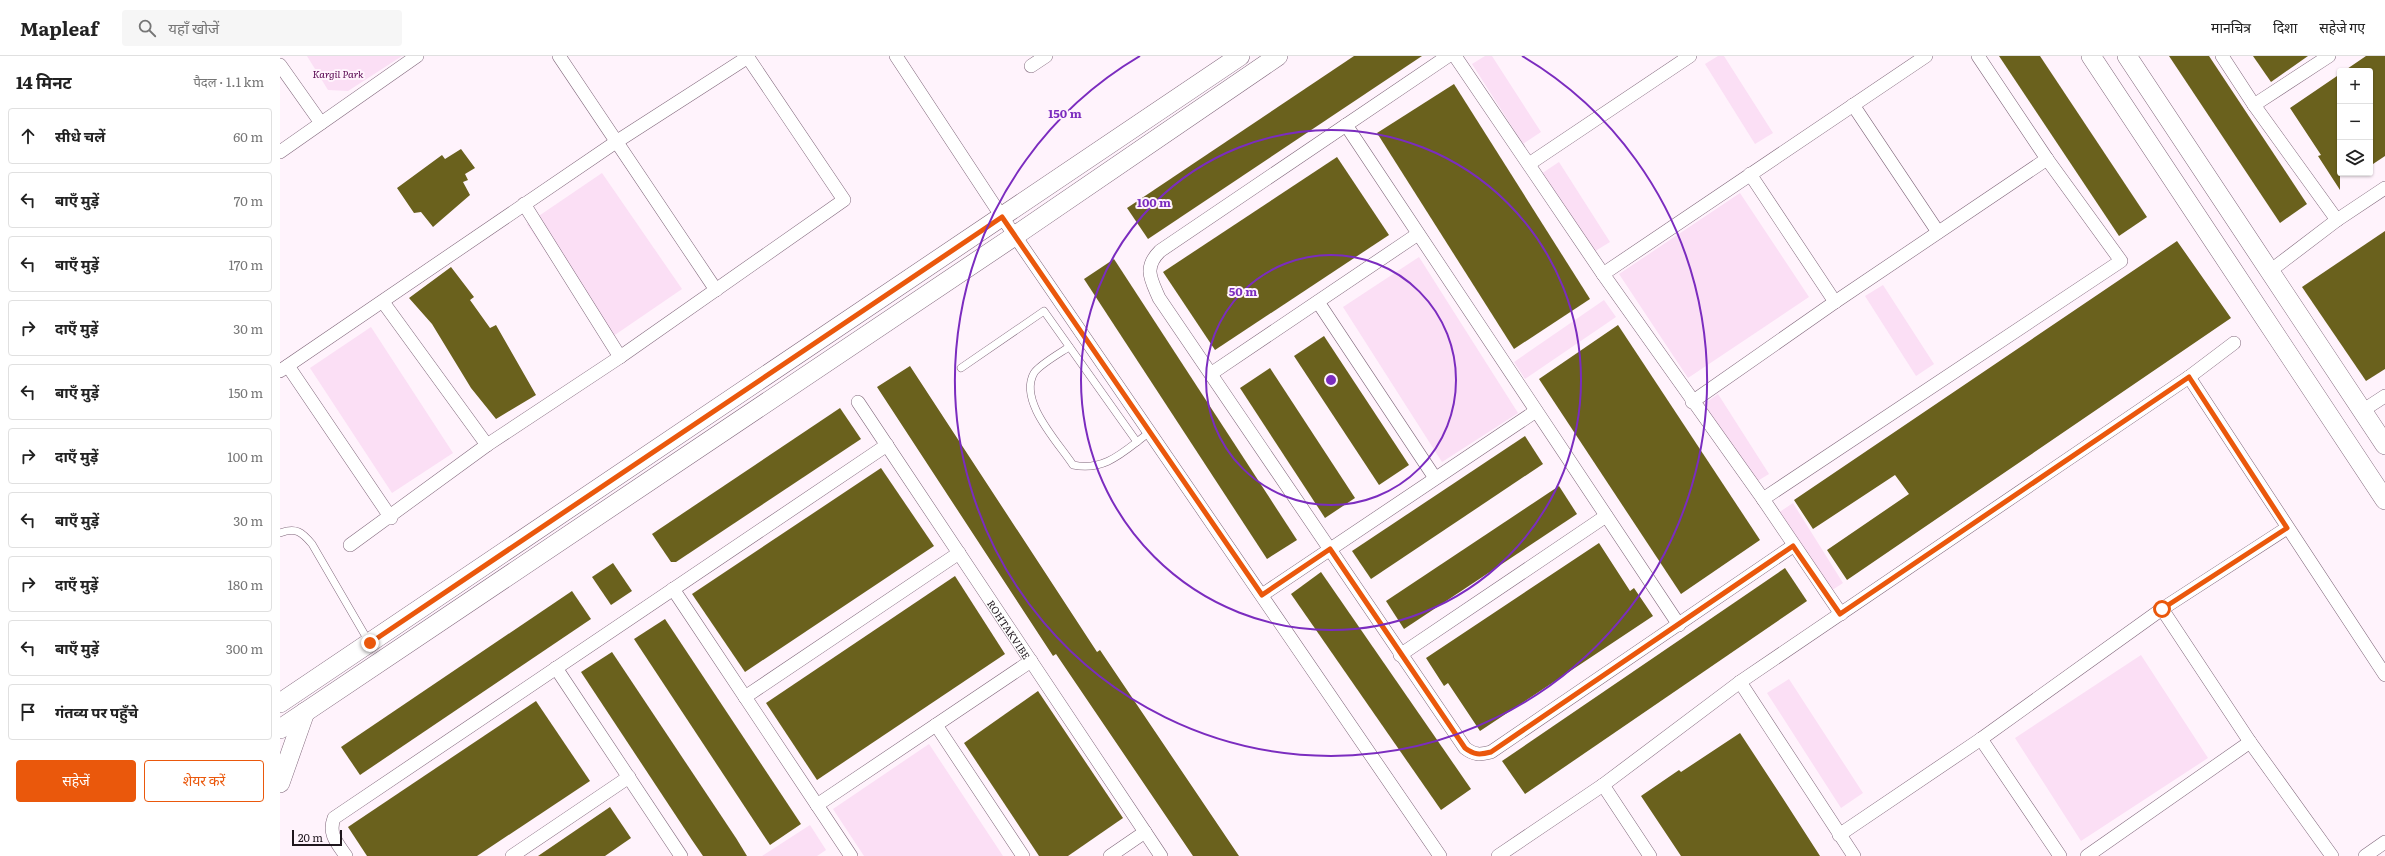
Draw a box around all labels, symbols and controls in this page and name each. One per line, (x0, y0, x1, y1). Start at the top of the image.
search box (122, 10, 402, 46)
text: Mapleaf (20, 14, 98, 42)
text: यहाँ खोजें (168, 16, 219, 39)
icon: search (136, 17, 158, 39)
text: मानचित्र (2211, 17, 2251, 37)
text: दिशा (2273, 17, 2297, 37)
text: सहेजे गए (2319, 17, 2365, 37)
park label: Kargil Park (313, 66, 364, 81)
map controls (2337, 68, 2373, 176)
button: + (2337, 68, 2373, 104)
text: 14 मिनट (16, 69, 72, 94)
text: पैदल · 1.1 km (193, 72, 264, 91)
text: 150 m (1048, 104, 1082, 122)
button: − (2337, 104, 2373, 140)
text: सीधे चलें (55, 124, 105, 147)
icon: ahead (17, 125, 39, 147)
text: 60 m (233, 127, 263, 146)
button: layers (2337, 140, 2373, 176)
text: बाएँ मुड़ें (55, 188, 99, 211)
icon: left (17, 189, 39, 211)
text: 70 m (234, 191, 263, 210)
text: 100 m (1137, 193, 1171, 211)
text: बाएँ मुड़ें (55, 252, 99, 275)
icon: left (17, 253, 39, 275)
text: 170 m (229, 255, 263, 274)
text: 50 m (1229, 282, 1257, 300)
text: दाएँ मुड़ें (55, 316, 98, 339)
icon: right (17, 317, 39, 339)
text: 30 m (233, 319, 263, 338)
centre of rings (1324, 373, 1338, 387)
text: बाएँ मुड़ें (55, 380, 99, 403)
icon: left (17, 381, 39, 403)
text: 150 m (228, 383, 263, 402)
text: दाएँ मुड़ें (55, 444, 98, 467)
icon: right (17, 445, 39, 467)
text: 100 m (227, 447, 263, 466)
text: बाएँ मुड़ें (55, 508, 99, 531)
icon: left (17, 509, 39, 531)
text: 30 m (233, 511, 263, 530)
text: दाएँ मुड़ें (55, 572, 98, 595)
icon: right (17, 573, 39, 595)
text: 180 m (228, 575, 263, 594)
street label: ROHTAKVIBE (984, 596, 1035, 662)
route start (2153, 600, 2171, 618)
route end (361, 634, 379, 652)
text: बाएँ मुड़ें (55, 636, 99, 659)
icon: left (17, 637, 39, 659)
text: 300 m (226, 639, 263, 658)
text: गंतव्य पर पहुँचे (55, 700, 138, 723)
icon: arrive (17, 701, 39, 723)
button: सहेजें (16, 760, 136, 802)
button: शेयर करें (144, 760, 264, 802)
scale bar (292, 828, 342, 847)
text: 20 m (298, 829, 323, 845)

